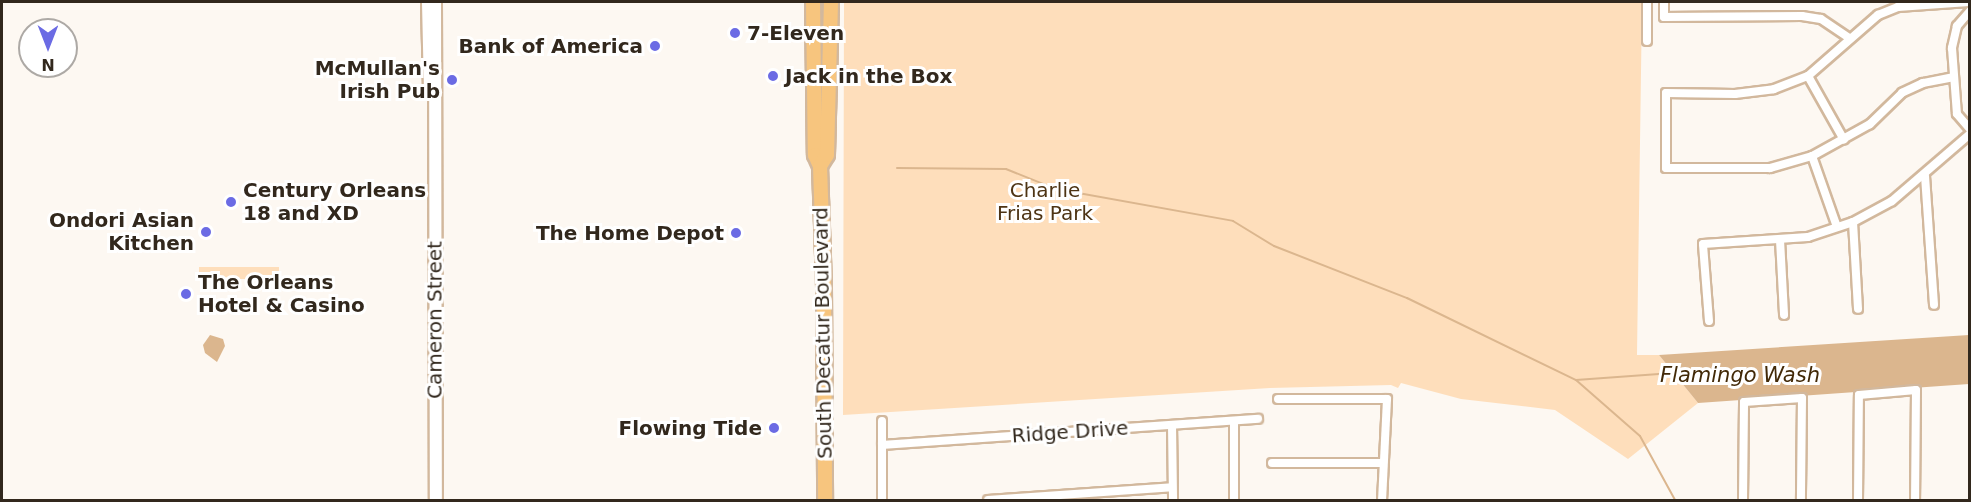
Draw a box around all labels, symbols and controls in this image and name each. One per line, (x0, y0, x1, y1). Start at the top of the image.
north arrow (18, 18, 78, 78)
place label: 7-Eleven (747, 21, 844, 45)
marker: 7-Eleven (728, 26, 742, 40)
place label: Bank of America (458, 34, 643, 58)
marker: Bank of America (648, 39, 662, 53)
text: N (41, 55, 55, 74)
place label: McMullan's Irish Pub (315, 56, 440, 103)
place label: Jack in the Box (785, 64, 952, 88)
marker: Jack in the Box (766, 69, 780, 83)
marker: McMullan's Irish Pub (445, 73, 459, 87)
place label: Century Orleans 18 and XD (243, 178, 426, 225)
park label: Charlie Frias Park (997, 178, 1093, 225)
marker: Century Orleans 18 and XD (224, 195, 238, 209)
street label: South Decatur Boulevard (809, 207, 837, 459)
place label: Ondori Asian Kitchen (49, 208, 194, 255)
place label: The Home Depot (536, 221, 724, 245)
marker: Ondori Asian Kitchen (199, 225, 213, 239)
marker: The Home Depot (729, 226, 743, 240)
street label: Cameron Street (423, 241, 447, 399)
place label: The Orleans Hotel & Casino (198, 270, 365, 317)
marker: The Orleans Hotel & Casino (179, 287, 193, 301)
water label: Flamingo Wash (1660, 362, 1820, 388)
place label: Flowing Tide (619, 416, 762, 440)
street label: Ridge Drive (1011, 416, 1129, 448)
marker: Flowing Tide (767, 421, 781, 435)

